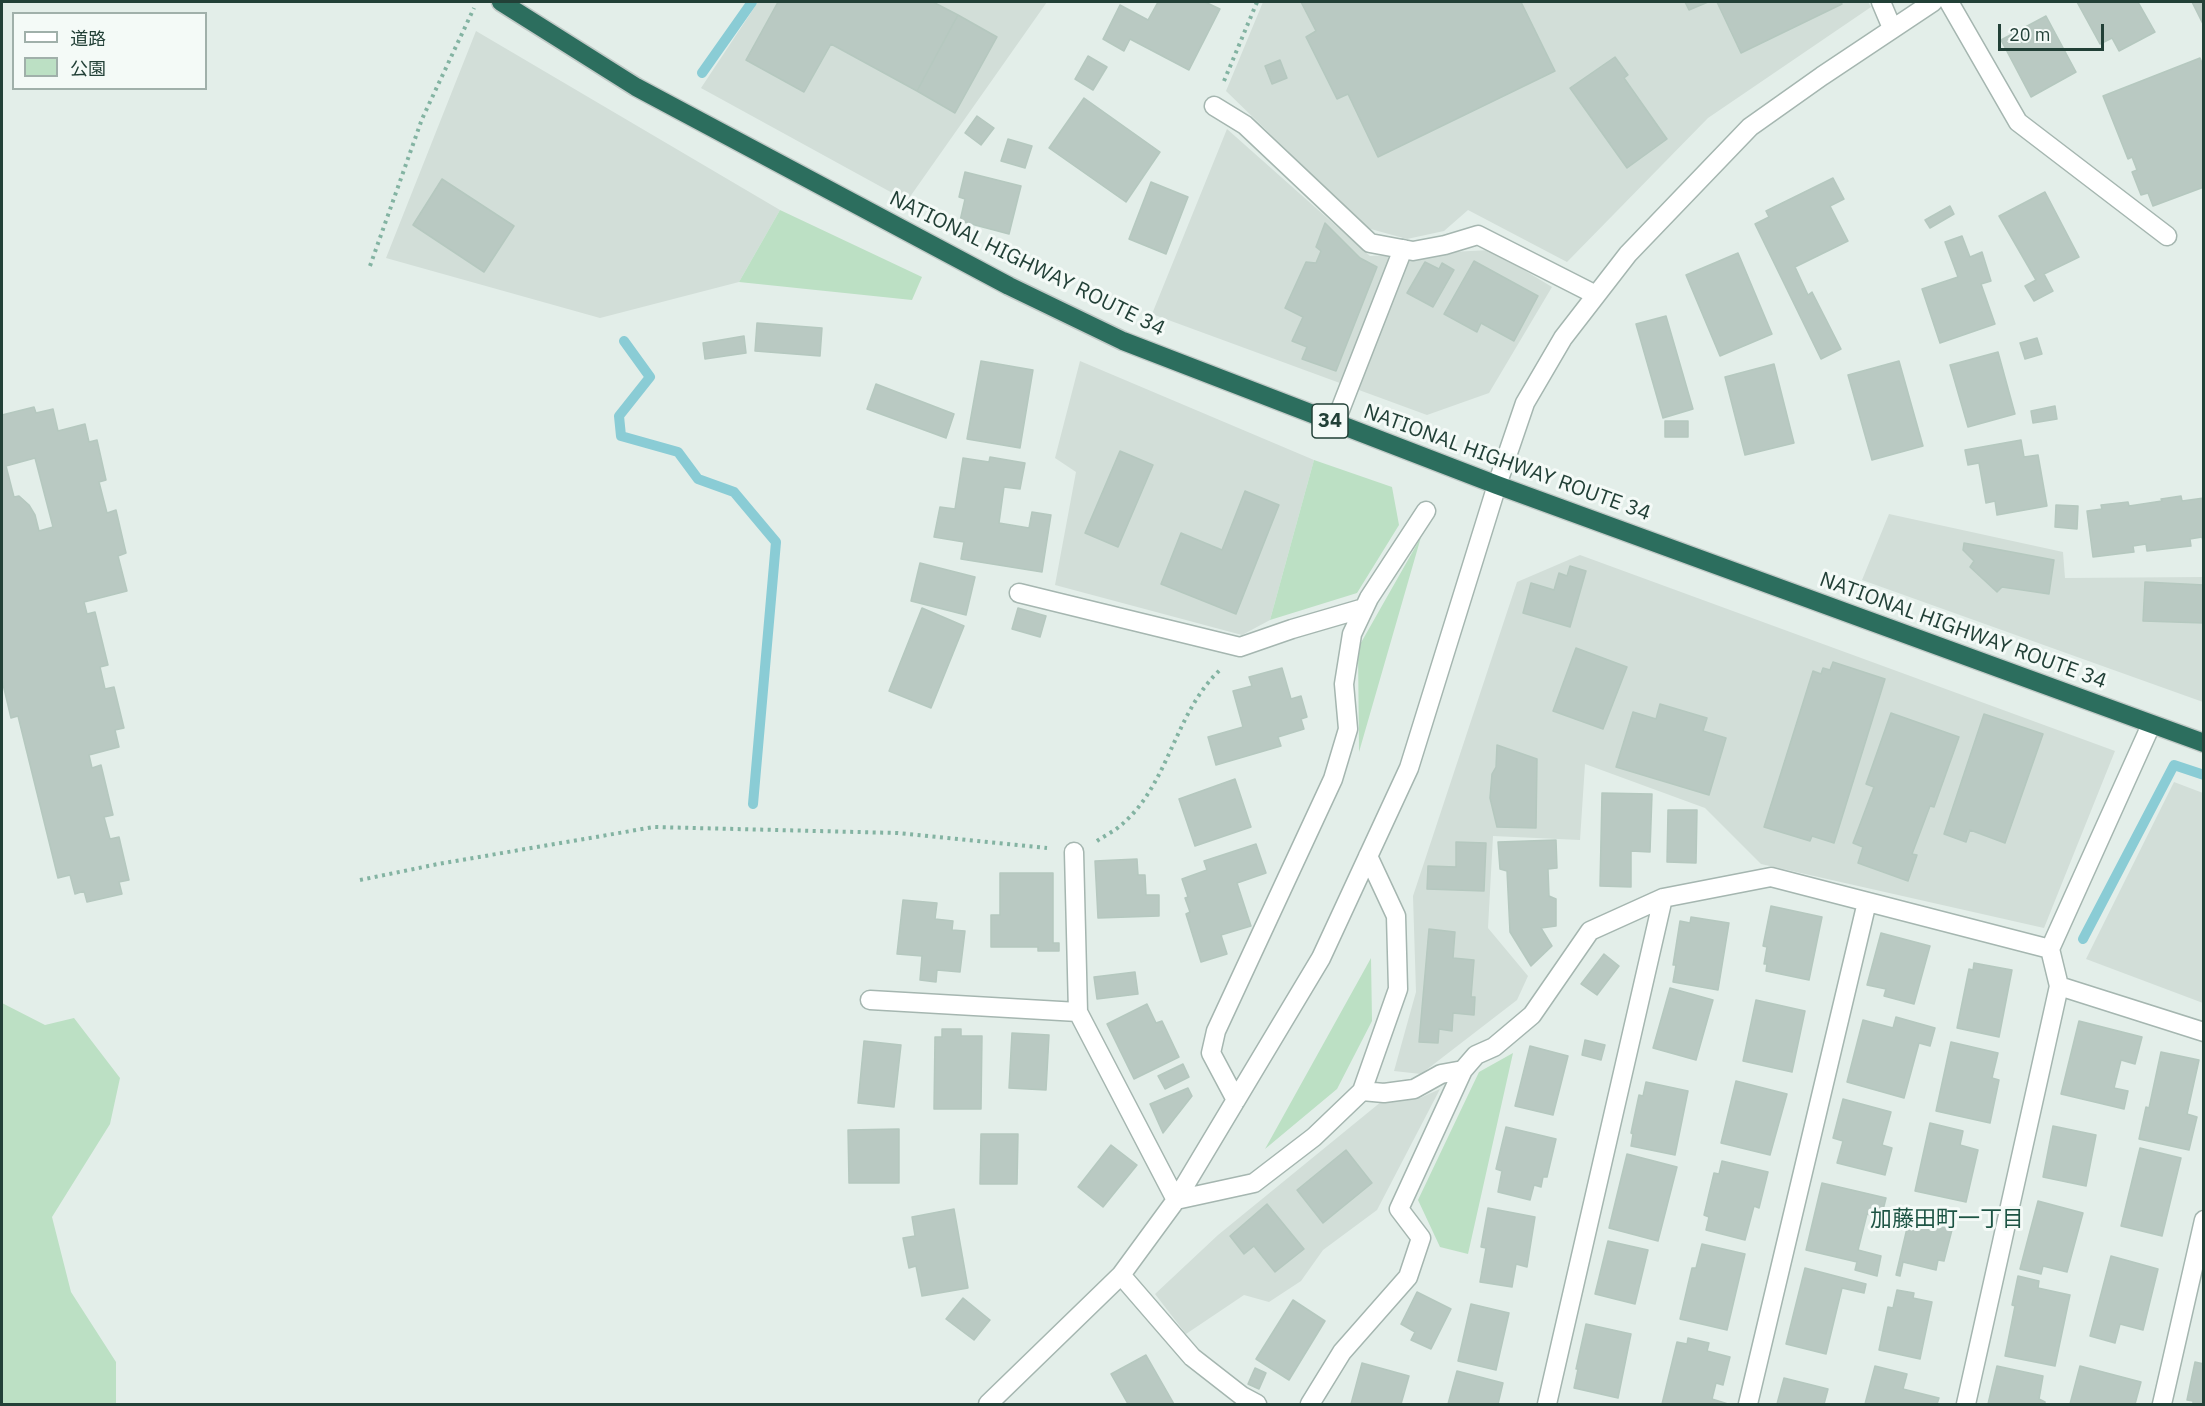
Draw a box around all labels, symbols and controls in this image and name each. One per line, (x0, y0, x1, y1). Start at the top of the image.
legend (12, 12, 207, 90)
scale bar (2001, 12, 2108, 50)
text: 20 m (2009, 23, 2051, 46)
text: 道路 (70, 27, 106, 50)
text: 公園 (70, 57, 106, 80)
street label: NATIONAL HIGHWAY ROUTE 34 (885, 186, 1169, 342)
street label: NATIONAL HIGHWAY ROUTE 34 (1360, 399, 1654, 527)
road number: 34 (1312, 404, 1348, 438)
street label: NATIONAL HIGHWAY ROUTE 34 (1816, 567, 2110, 695)
district label: 加藤田町一丁目 (1870, 1207, 2024, 1233)

